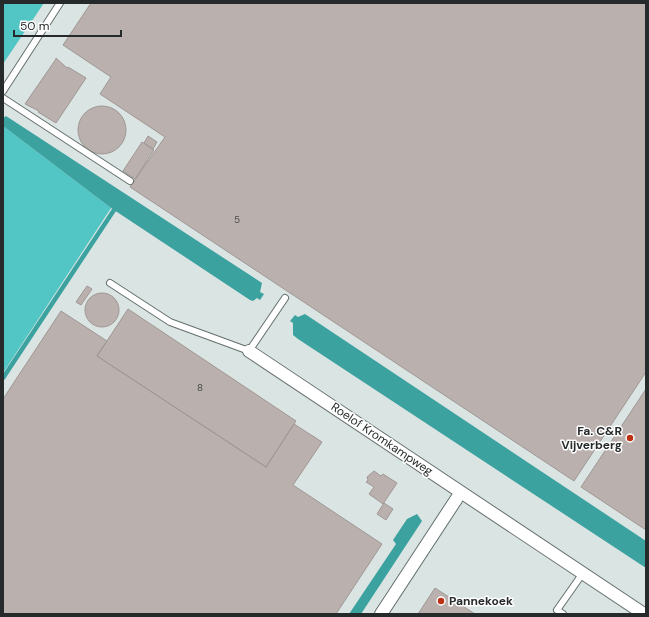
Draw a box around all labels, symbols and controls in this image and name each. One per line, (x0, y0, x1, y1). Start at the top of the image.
scale bar (14, 12, 121, 38)
text: 50 m (20, 18, 49, 34)
house number: 5 (234, 213, 240, 226)
house number: 8 (197, 381, 203, 394)
street label: Roelof Kromkampweg (328, 399, 436, 479)
place label: Fa. C&R Vijverberg (561, 423, 622, 453)
marker: Fa. C&R Vijverberg (625, 433, 635, 443)
place label: Pannekoek (449, 593, 513, 609)
marker: Pannekoek (436, 596, 446, 606)

